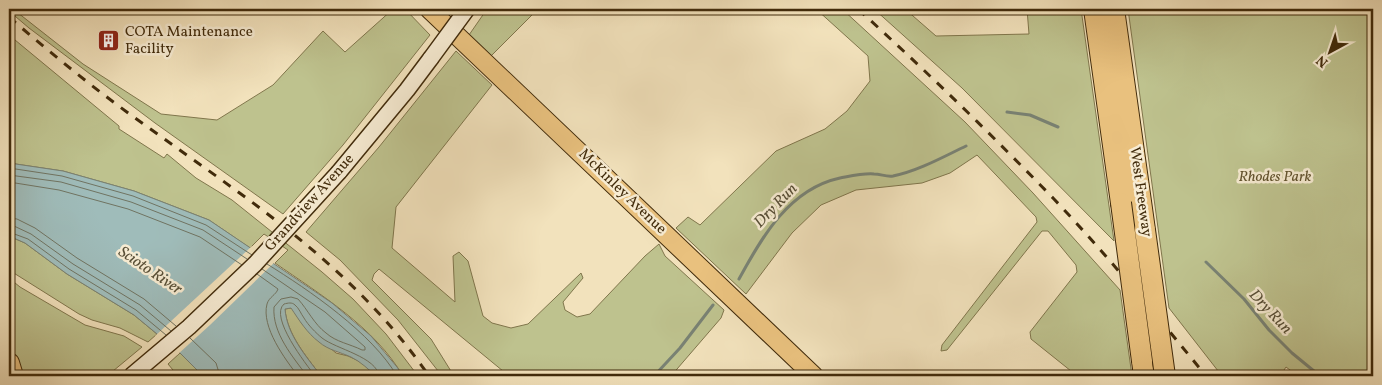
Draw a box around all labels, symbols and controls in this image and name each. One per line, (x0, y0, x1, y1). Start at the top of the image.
place label: COTA Maintenance Facility (125, 22, 253, 60)
north arrow (1304, 28, 1354, 78)
building icon: COTA Maintenance Facility (97, 29, 121, 53)
text: N (1313, 50, 1333, 71)
street label: McKinley Avenue (573, 144, 671, 240)
street label: West Freeway (1123, 146, 1157, 238)
street label: Grandview Avenue (260, 150, 360, 256)
park label: Rhodes Park (1239, 167, 1312, 188)
water label: Dry Run (749, 179, 803, 233)
water label: Scioto River (114, 241, 187, 301)
water label: Dry Run (1243, 285, 1297, 339)

